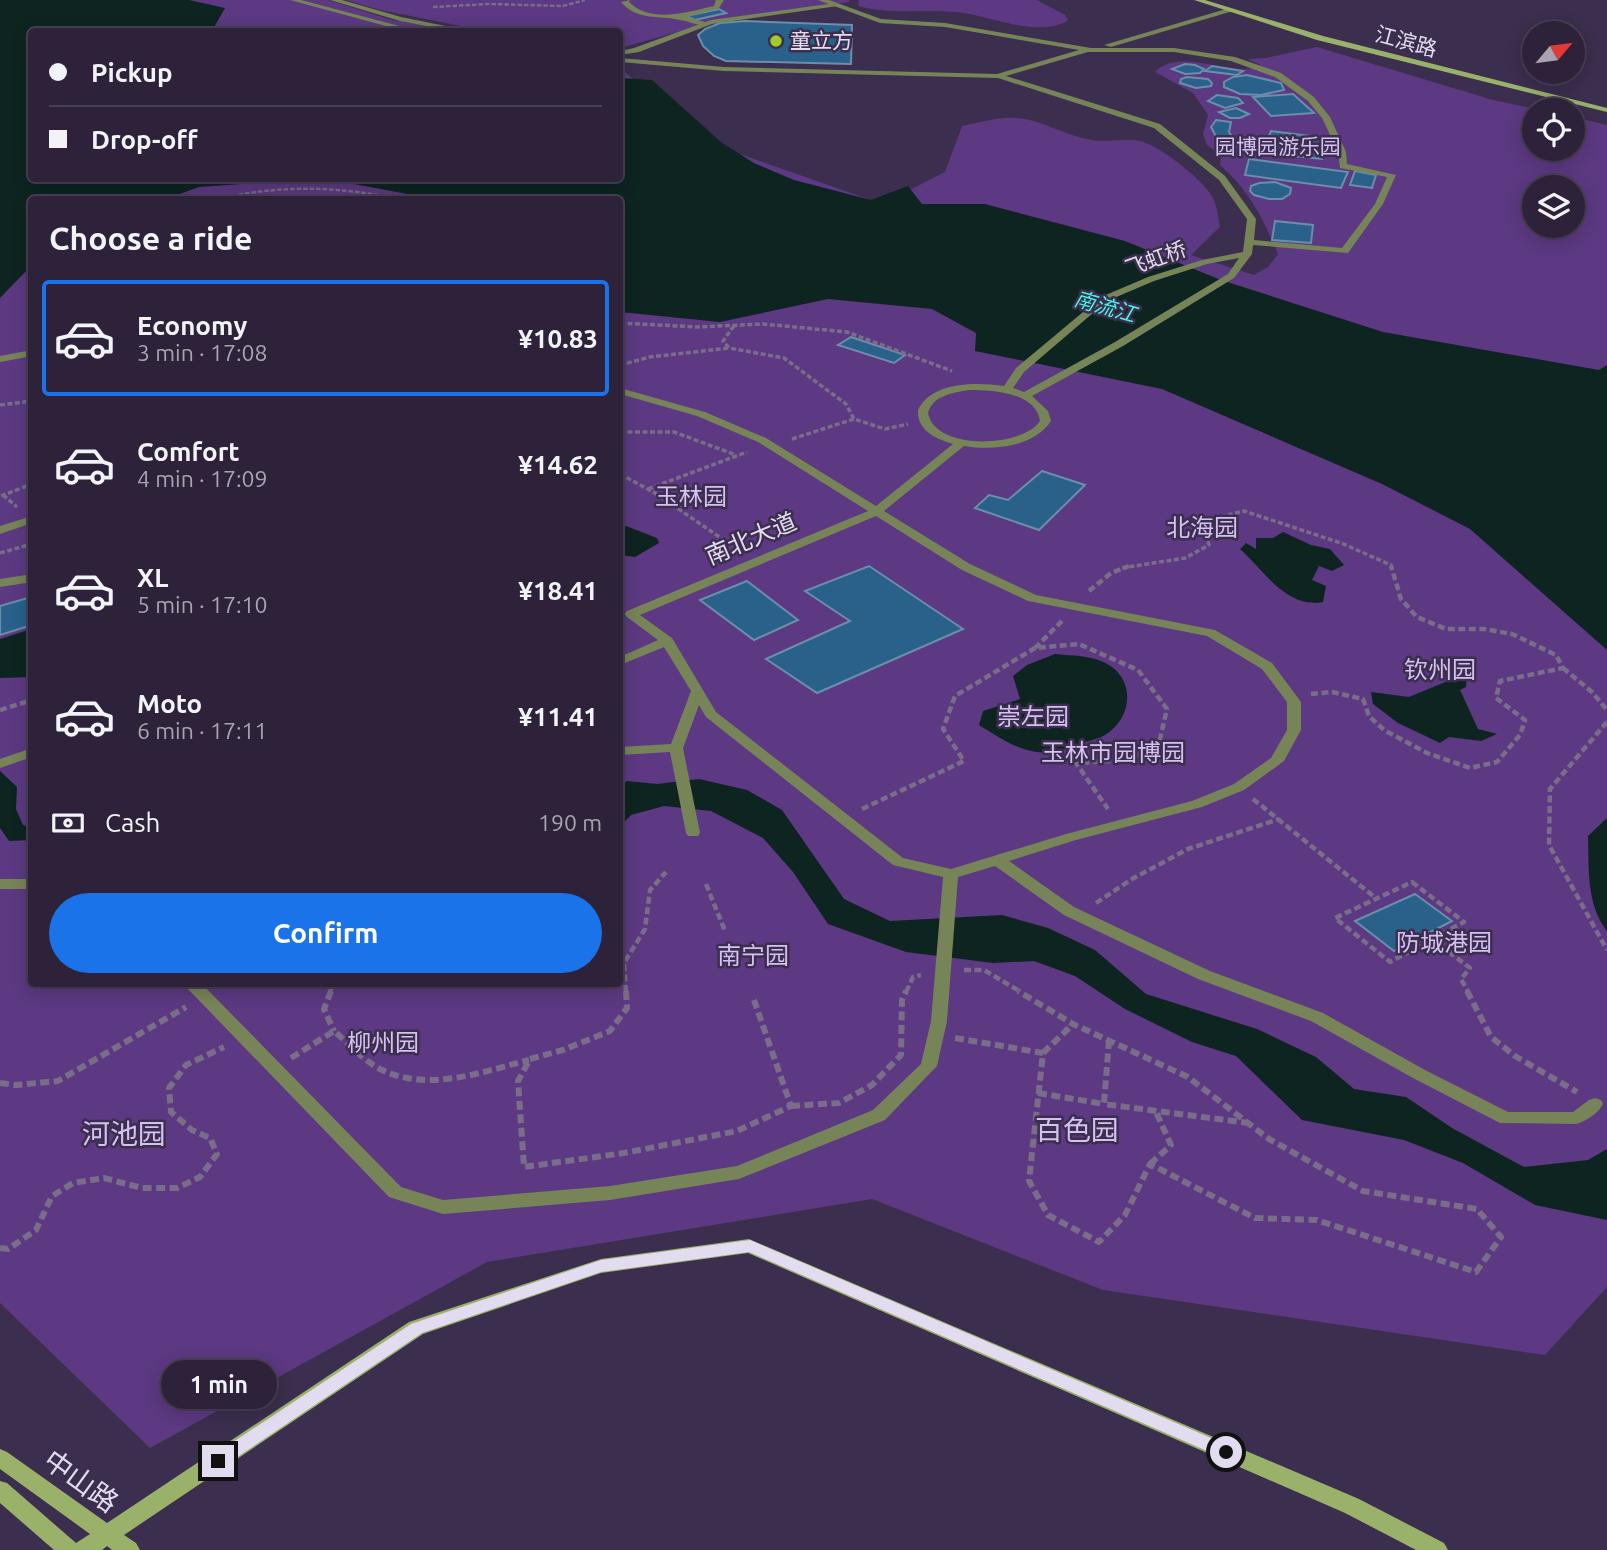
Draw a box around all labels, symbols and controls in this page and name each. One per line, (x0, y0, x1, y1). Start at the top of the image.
street label: 江滨路 (1373, 21, 1440, 61)
north arrow (1522, 21, 1586, 84)
map controls (1522, 21, 1585, 238)
place label: 童立方 (790, 28, 853, 52)
marker: 童立方 (768, 33, 784, 49)
text: Pickup (91, 58, 173, 87)
button: locate (1522, 98, 1585, 161)
text: Drop-off (91, 125, 198, 154)
park label: 园博园游乐园 (1215, 134, 1341, 158)
button: layers (1522, 175, 1585, 238)
text: Choose a ride (49, 220, 252, 256)
street label: 飞虹桥 (1122, 236, 1189, 280)
water label: 南流江 (1072, 286, 1141, 327)
icon: car (53, 307, 116, 370)
text: Economy (137, 311, 247, 340)
text: ¥10.83 (518, 324, 598, 353)
text: 3 min · 17:08 (137, 340, 268, 365)
icon: car (53, 433, 116, 496)
text: Comfort (137, 437, 240, 466)
text: ¥14.62 (518, 450, 598, 479)
text: 4 min · 17:09 (137, 466, 268, 491)
park label: 玉林园 (655, 483, 727, 510)
street label: 南北大道 (701, 507, 800, 570)
park label: 北海园 (1166, 514, 1238, 541)
icon: car (53, 559, 116, 622)
text: XL (137, 563, 168, 592)
text: ¥18.41 (518, 576, 598, 605)
text: 5 min · 17:10 (137, 592, 268, 617)
park label: 钦州园 (1404, 656, 1476, 683)
icon: car (53, 685, 116, 748)
text: Moto (137, 689, 202, 718)
text: ¥11.41 (518, 702, 598, 731)
park label: 崇左园 (997, 703, 1069, 730)
text: 6 min · 17:11 (137, 718, 268, 743)
park label: 玉林市园博园 (1041, 739, 1185, 766)
icon: cash (49, 804, 87, 842)
text: Cash (105, 808, 160, 837)
text: 190 m (538, 810, 602, 835)
button: Confirm (49, 893, 602, 973)
park label: 防城港园 (1396, 929, 1492, 956)
park label: 南宁园 (717, 942, 789, 969)
park label: 柳州园 (347, 1029, 419, 1056)
park label: 百色园 (1035, 1114, 1119, 1145)
park label: 河池园 (82, 1118, 166, 1149)
callout: 1 min (160, 1360, 276, 1408)
text: 1 min (190, 1372, 248, 1397)
route start (1210, 1436, 1242, 1468)
street label: 中山路 (38, 1443, 124, 1518)
route end (202, 1445, 234, 1477)

